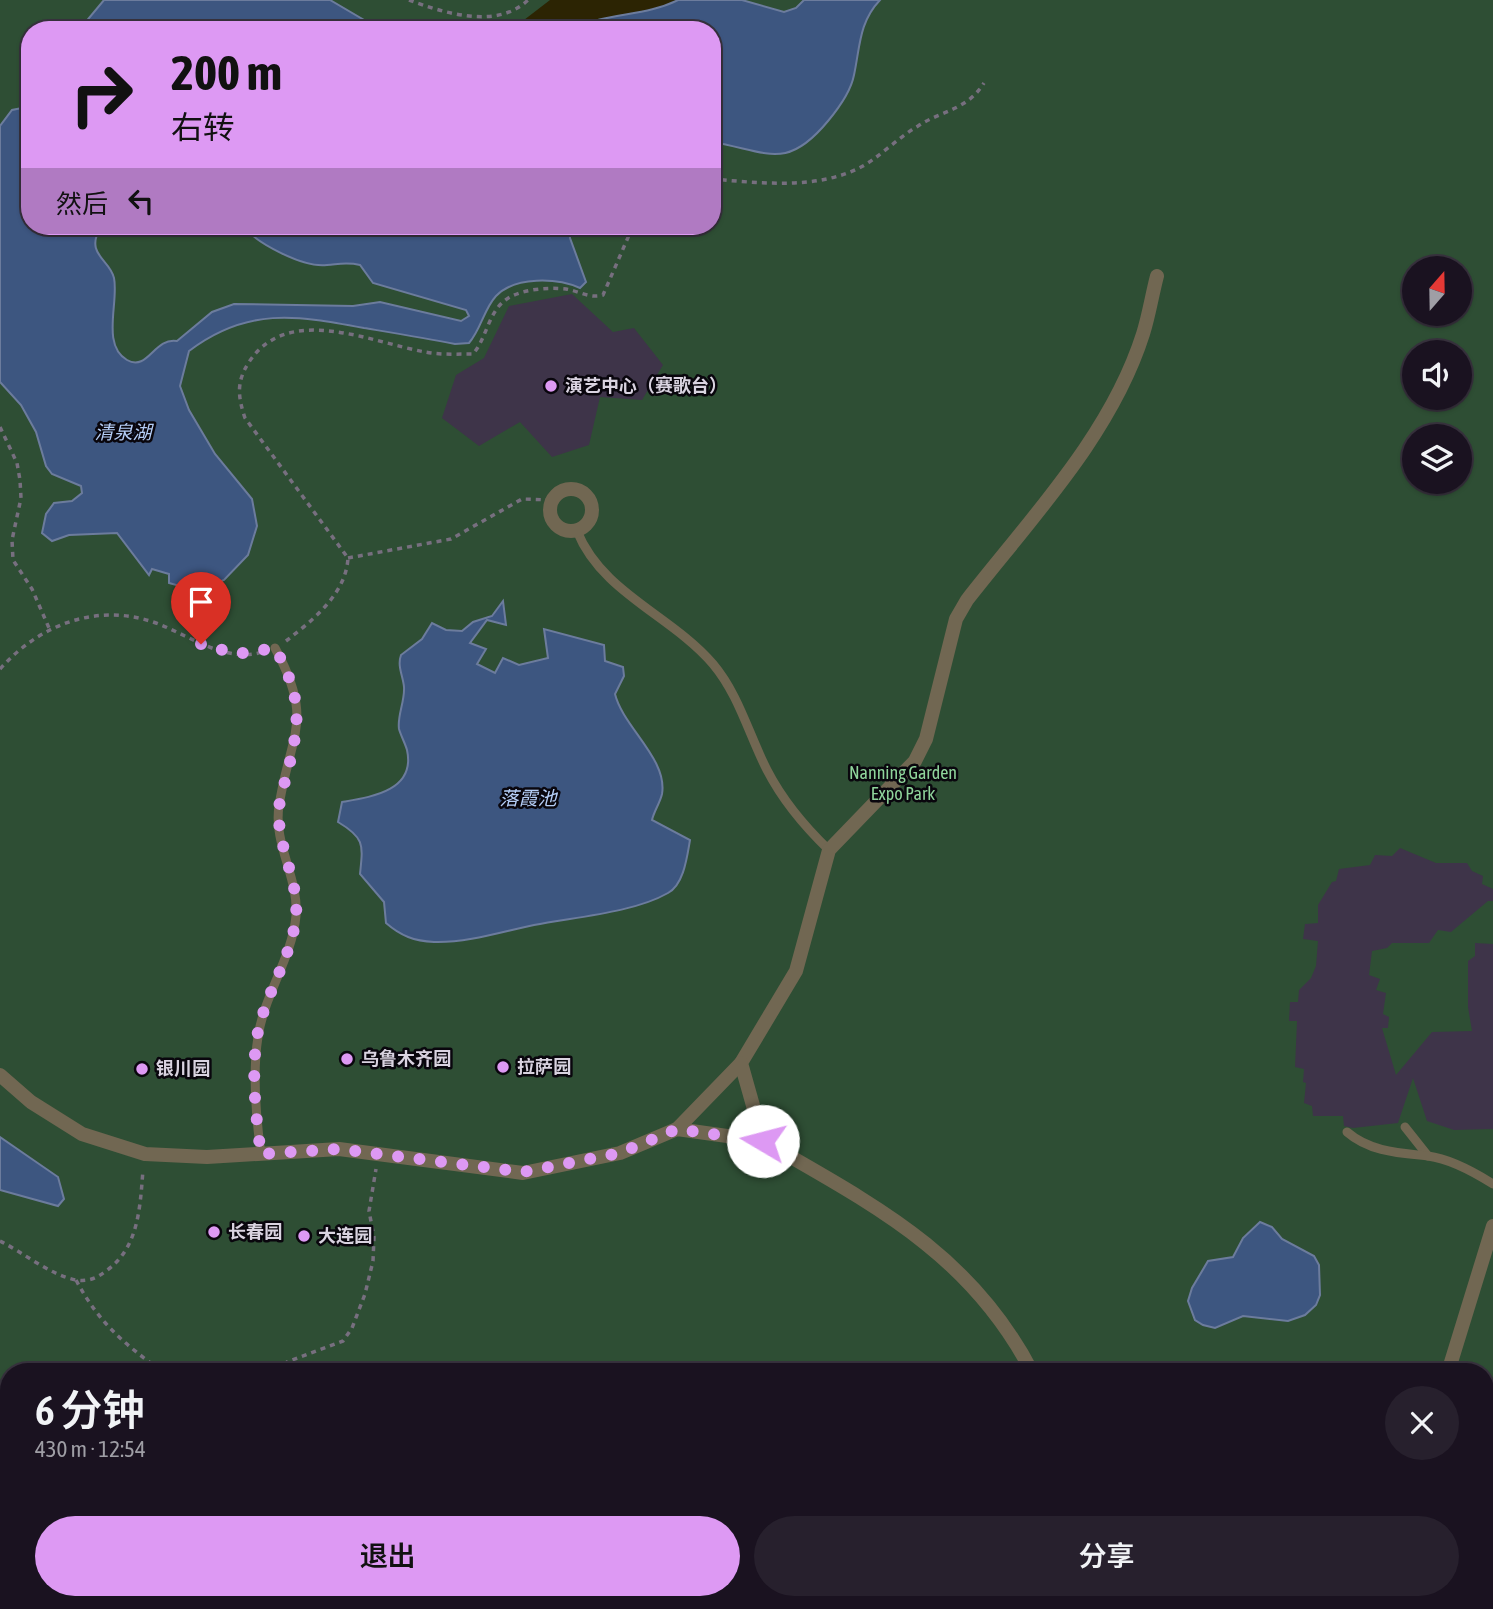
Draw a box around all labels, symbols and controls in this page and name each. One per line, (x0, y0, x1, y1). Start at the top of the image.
text: 200 m (171, 44, 282, 100)
icon: right (56, 49, 147, 140)
text: 右转 (171, 109, 235, 146)
icon: left (122, 182, 160, 220)
text: 然后 (56, 189, 108, 219)
north arrow (1402, 256, 1472, 326)
map controls (1402, 256, 1472, 494)
button: sound (1402, 340, 1472, 410)
place label: 演艺中心（赛歌台） (565, 375, 727, 396)
marker: 演艺中心（赛歌台） (543, 378, 559, 394)
water label: 清泉湖 (94, 421, 154, 443)
button: layers (1402, 424, 1472, 494)
pin (171, 572, 231, 644)
icon: arrive (182, 583, 220, 621)
park label: Nanning Garden Expo Park (849, 762, 957, 804)
water label: 落霞池 (499, 787, 558, 809)
place label: 乌鲁木齐园 (361, 1048, 451, 1069)
marker: 乌鲁木齐园 (339, 1051, 355, 1067)
place label: 拉萨园 (517, 1056, 571, 1077)
place label: 银川园 (156, 1058, 210, 1079)
marker: 拉萨园 (495, 1059, 511, 1075)
marker: 银川园 (134, 1061, 150, 1077)
position arrow (726, 1104, 800, 1178)
place label: 长春园 (228, 1221, 282, 1242)
marker: 长春园 (206, 1224, 222, 1240)
place label: 大连园 (318, 1225, 372, 1246)
marker: 大连园 (296, 1228, 312, 1244)
text: 6 分钟 (35, 1386, 145, 1434)
button: close (1385, 1386, 1459, 1460)
text: 430 m · 12:54 (35, 1436, 146, 1462)
button: 退出 (35, 1516, 740, 1596)
button: 分享 (754, 1516, 1459, 1596)

